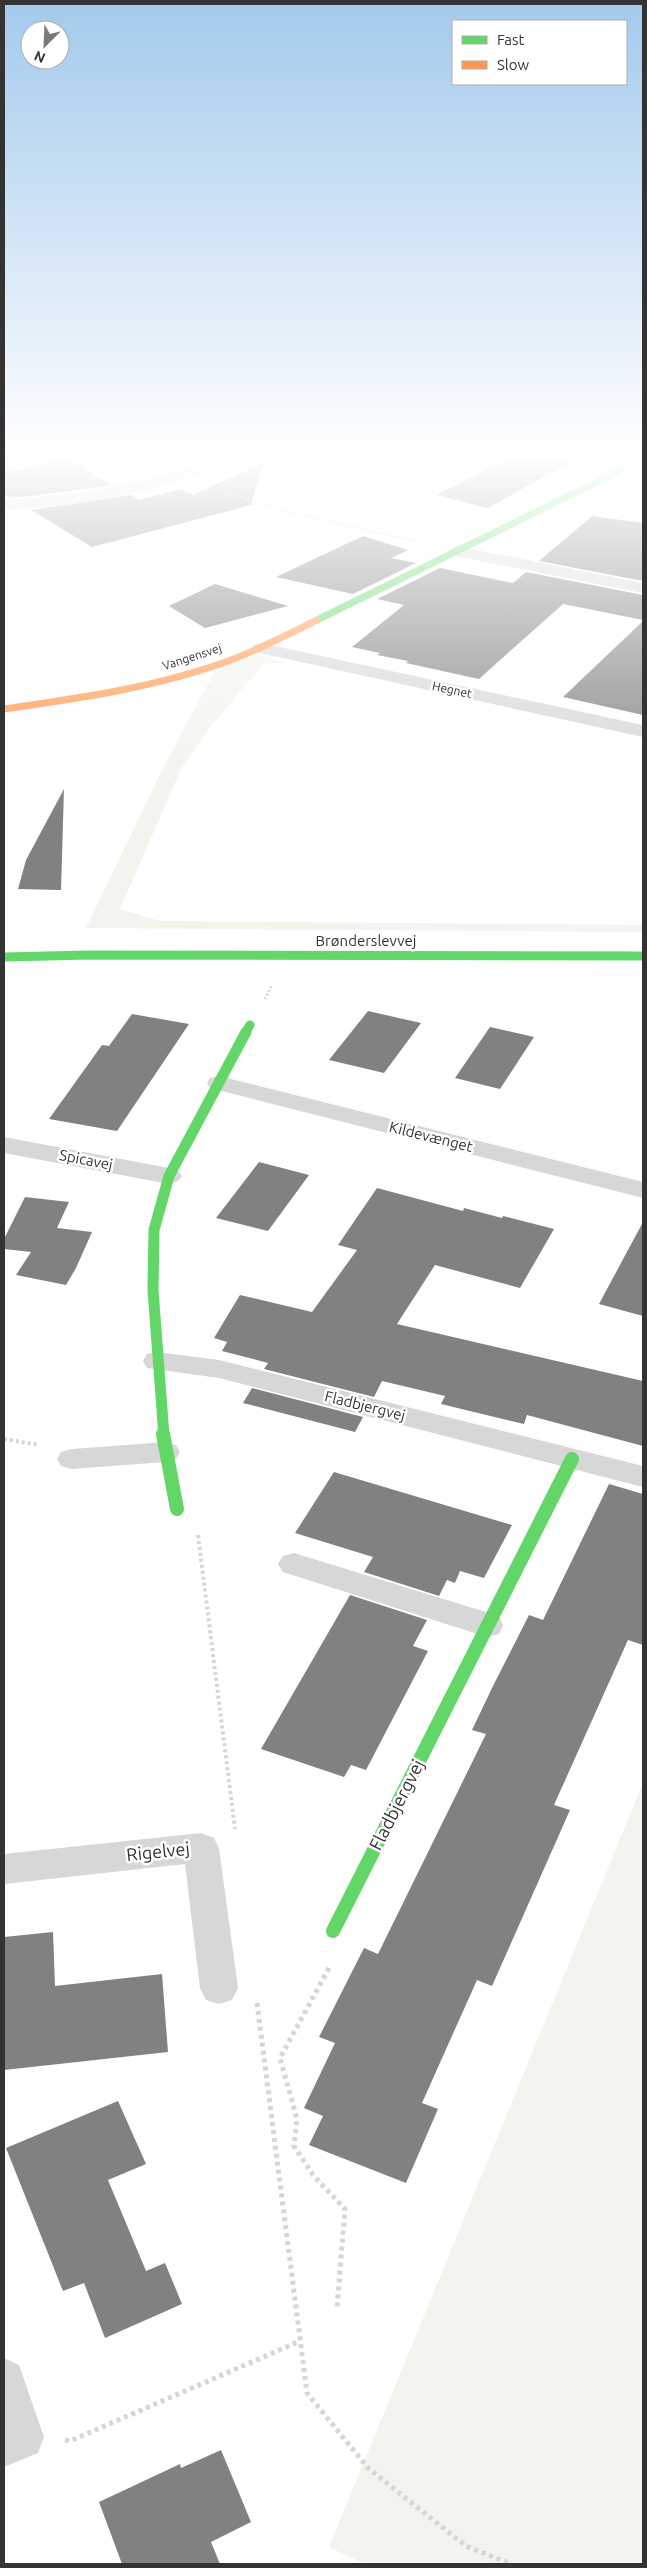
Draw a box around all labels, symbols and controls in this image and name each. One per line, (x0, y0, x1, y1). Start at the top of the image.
north arrow (20, 20, 70, 70)
legend (452, 20, 627, 85)
text: Fast (497, 31, 525, 48)
text: N (32, 47, 48, 66)
text: Slow (497, 56, 530, 73)
street label: Vangensvej (161, 641, 223, 672)
street label: Hegnet (431, 679, 473, 700)
street label: Brønderslevvej (316, 932, 416, 949)
street label: Kildevænget (388, 1118, 475, 1155)
street label: Spicavej (58, 1146, 114, 1173)
street label: Fladbjergvej (323, 1387, 407, 1424)
street label: Fladbjergvej (365, 1756, 427, 1853)
street label: Rigelvej (125, 1838, 191, 1864)

